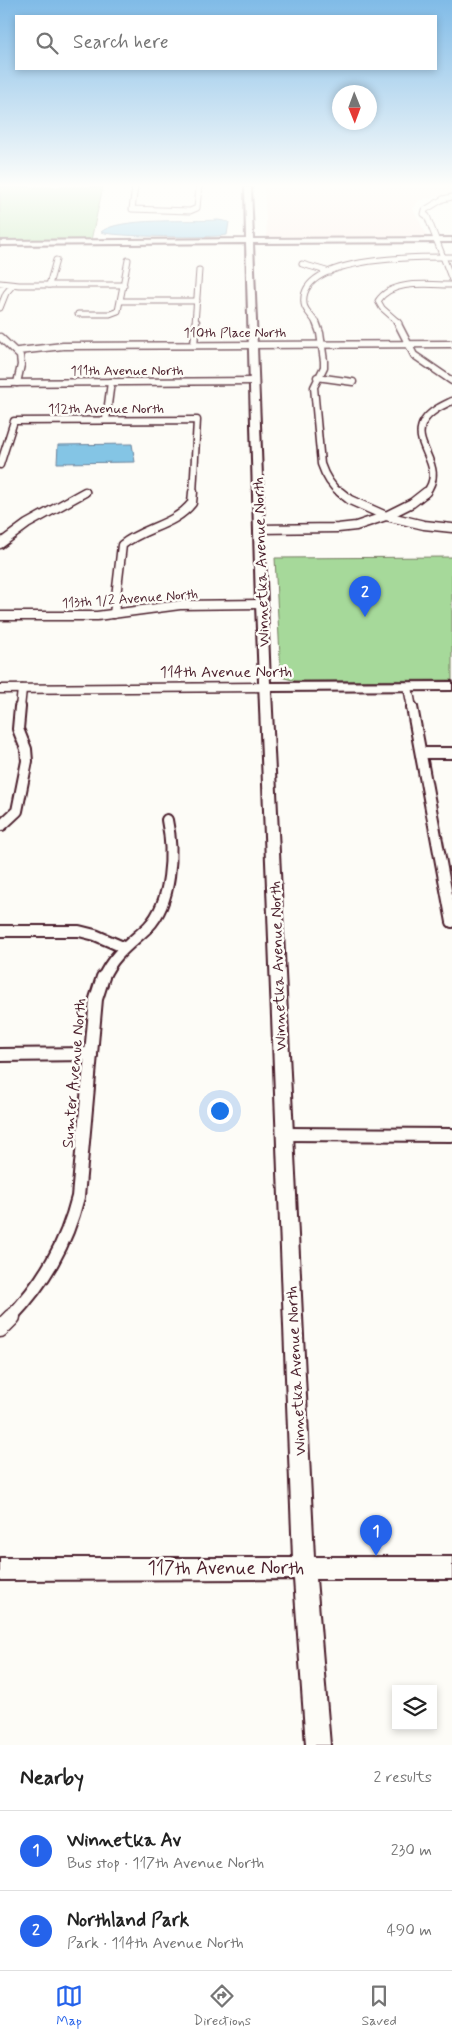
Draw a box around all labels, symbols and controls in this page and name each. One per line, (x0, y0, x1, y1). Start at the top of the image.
search box (15, 15, 437, 70)
icon: search (33, 29, 61, 57)
text: Search here (73, 30, 169, 55)
north arrow (332, 85, 377, 130)
street label: 110th Place North (184, 324, 287, 342)
street label: 111th Avenue North (70, 362, 184, 380)
street label: 112th Avenue North (48, 400, 164, 418)
street label: Winnetka Avenue North (248, 477, 275, 647)
pin: 2 (349, 576, 381, 617)
street label: 113th 1/2 Avenue North (61, 585, 199, 613)
street label: 114th Avenue North (160, 662, 292, 683)
street label: Winnetka Avenue North (265, 881, 292, 1051)
street label: Sumter Avenue North (57, 997, 92, 1149)
your location (207, 1098, 233, 1124)
street label: Winnetka Avenue North (282, 1285, 311, 1456)
pin: 1 (360, 1515, 392, 1556)
street label: 117th Avenue North (148, 1556, 304, 1581)
map controls (392, 1685, 437, 1730)
button: layers (392, 1685, 437, 1730)
text: Nearby (20, 1764, 84, 1792)
text: 2 results (374, 1767, 432, 1788)
text: Winnetka Av (67, 1828, 181, 1853)
text: 1 (32, 1840, 40, 1861)
text: 230 m (391, 1840, 432, 1861)
text: Bus stop · 117th Avenue North (67, 1853, 264, 1874)
text: Northland Park (67, 1908, 189, 1933)
text: 2 (32, 1920, 40, 1941)
text: 490 m (386, 1920, 432, 1941)
text: Park · 114th Avenue North (67, 1933, 244, 1954)
tab: Map (55, 1982, 83, 2030)
tab: Directions (194, 1982, 251, 2030)
tab: Saved (361, 1982, 397, 2030)

